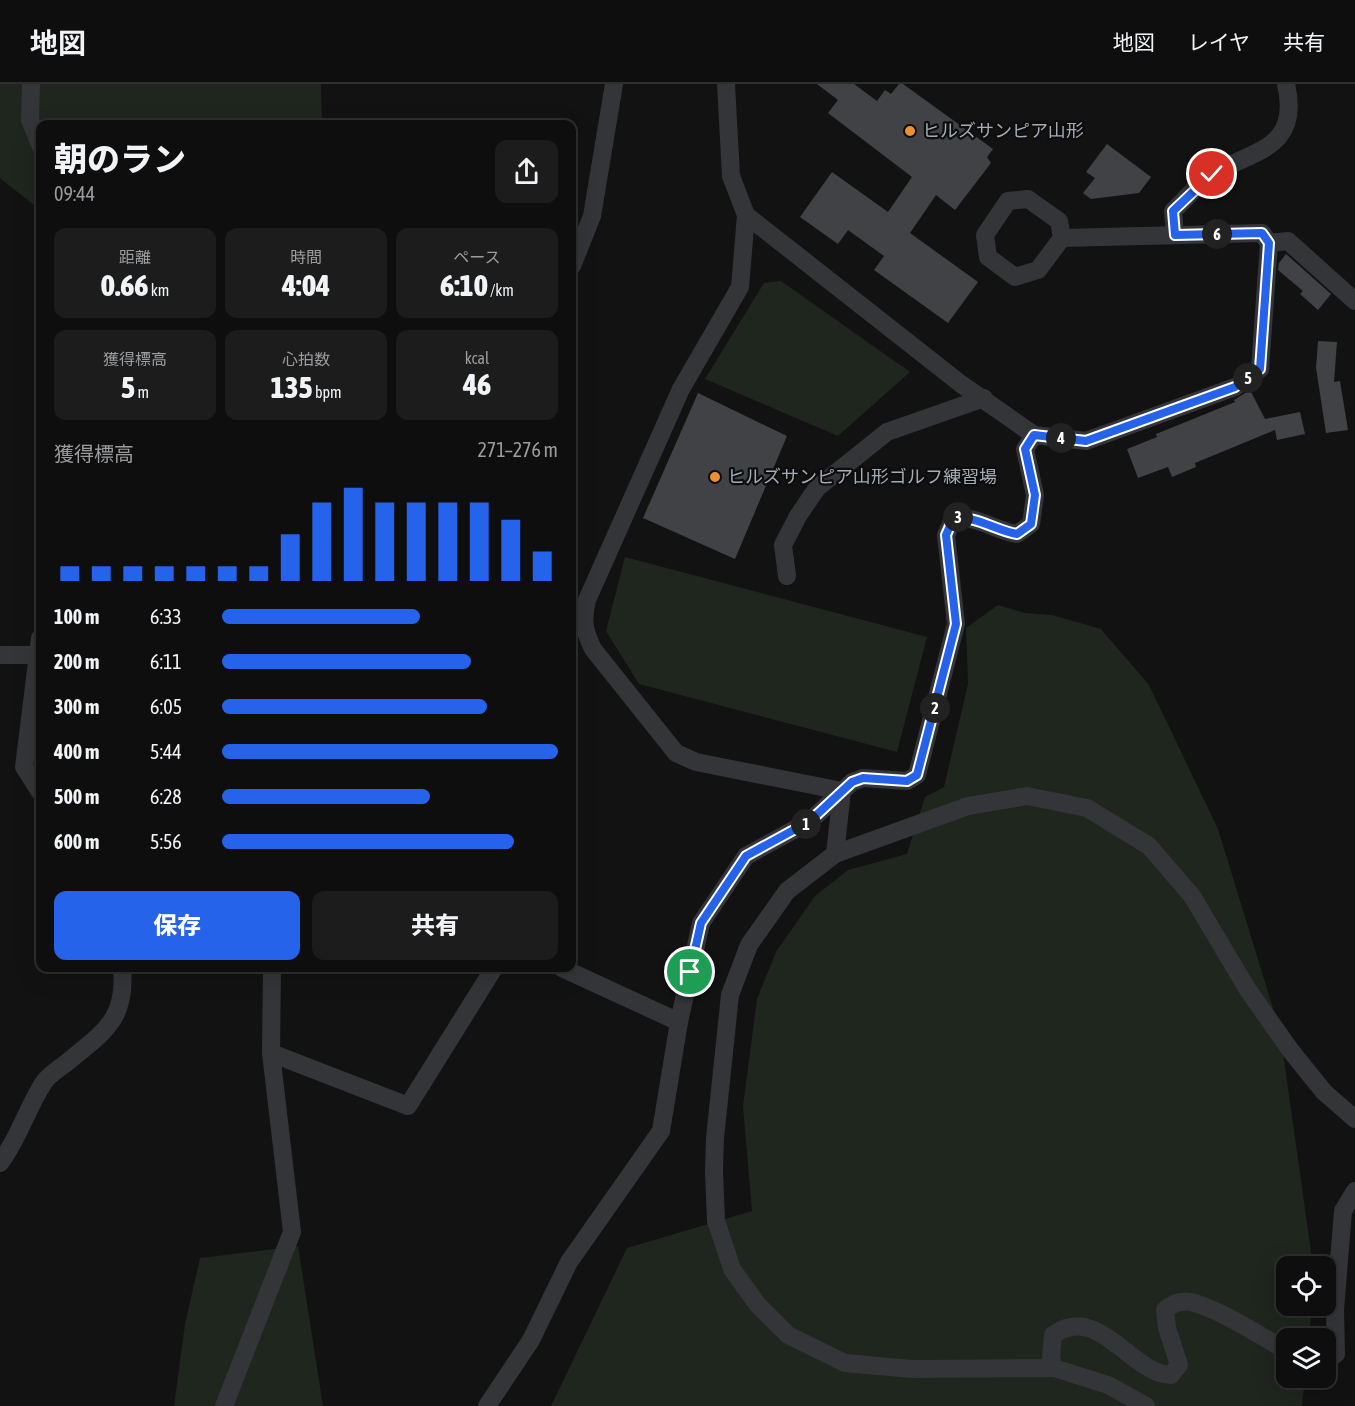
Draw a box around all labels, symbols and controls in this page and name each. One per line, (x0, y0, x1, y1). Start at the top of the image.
text: 地図 (30, 27, 86, 59)
text: 地図 (1113, 30, 1155, 54)
text: レイヤ (1188, 30, 1250, 54)
text: 共有 (1283, 30, 1325, 54)
place label: ヒルズサンピア山形 (922, 120, 1084, 141)
marker: ヒルズサンピア山形 (903, 124, 917, 138)
text: 朝のラン (54, 140, 186, 178)
button: share (495, 140, 558, 203)
pin (1186, 148, 1237, 199)
icon: check (1195, 157, 1228, 190)
text: 09:44 (54, 182, 95, 205)
pin: 6 (1202, 219, 1232, 249)
text: 6 (1213, 225, 1221, 243)
text: 距離 (119, 248, 151, 266)
text: 時間 (290, 248, 322, 266)
text: ペース (453, 248, 501, 266)
text: 0.66 (101, 268, 148, 302)
text: 4:04 (282, 268, 330, 302)
text: 6:10 (440, 268, 488, 302)
text: km (148, 281, 169, 299)
text: /km (488, 281, 514, 299)
text: kcal (465, 349, 489, 367)
text: 獲得標高 (103, 350, 167, 368)
text: 心拍数 (282, 350, 330, 368)
pin: 5 (1233, 363, 1263, 393)
text: 46 (463, 367, 491, 401)
text: 5 (1244, 369, 1252, 387)
text: 5 (121, 370, 135, 404)
text: 135 (270, 370, 313, 404)
text: m (135, 383, 149, 401)
text: bpm (313, 383, 342, 401)
pin: 4 (1046, 423, 1076, 453)
text: 4 (1057, 429, 1065, 447)
text: 271–276 m (477, 438, 558, 461)
text: 獲得標高 (54, 442, 134, 465)
place label: ヒルズサンピア山形ゴルフ練習場 (727, 466, 997, 487)
marker: ヒルズサンピア山形ゴルフ練習場 (708, 470, 722, 484)
pin: 3 (943, 502, 973, 532)
text: 3 (954, 508, 962, 526)
text: 100 m (54, 605, 99, 628)
text: 6:33 (150, 605, 182, 628)
text: 200 m (54, 650, 99, 673)
text: 6:11 (150, 650, 182, 673)
pin: 2 (920, 693, 950, 723)
text: 300 m (54, 695, 99, 718)
text: 6:05 (150, 695, 182, 718)
text: 2 (931, 699, 939, 717)
text: 400 m (54, 740, 99, 763)
text: 5:44 (150, 740, 182, 763)
text: 500 m (54, 785, 99, 808)
text: 6:28 (150, 785, 182, 808)
pin: 1 (791, 809, 821, 839)
text: 1 (802, 815, 810, 833)
text: 600 m (54, 830, 99, 853)
text: 5:56 (150, 830, 182, 853)
button: 保存 (54, 891, 300, 960)
button: 共有 (312, 891, 558, 960)
pin (664, 946, 715, 997)
icon: arrive (673, 955, 706, 988)
map controls (1276, 1256, 1336, 1388)
button: locate (1276, 1256, 1336, 1316)
button: layers (1276, 1328, 1336, 1388)

